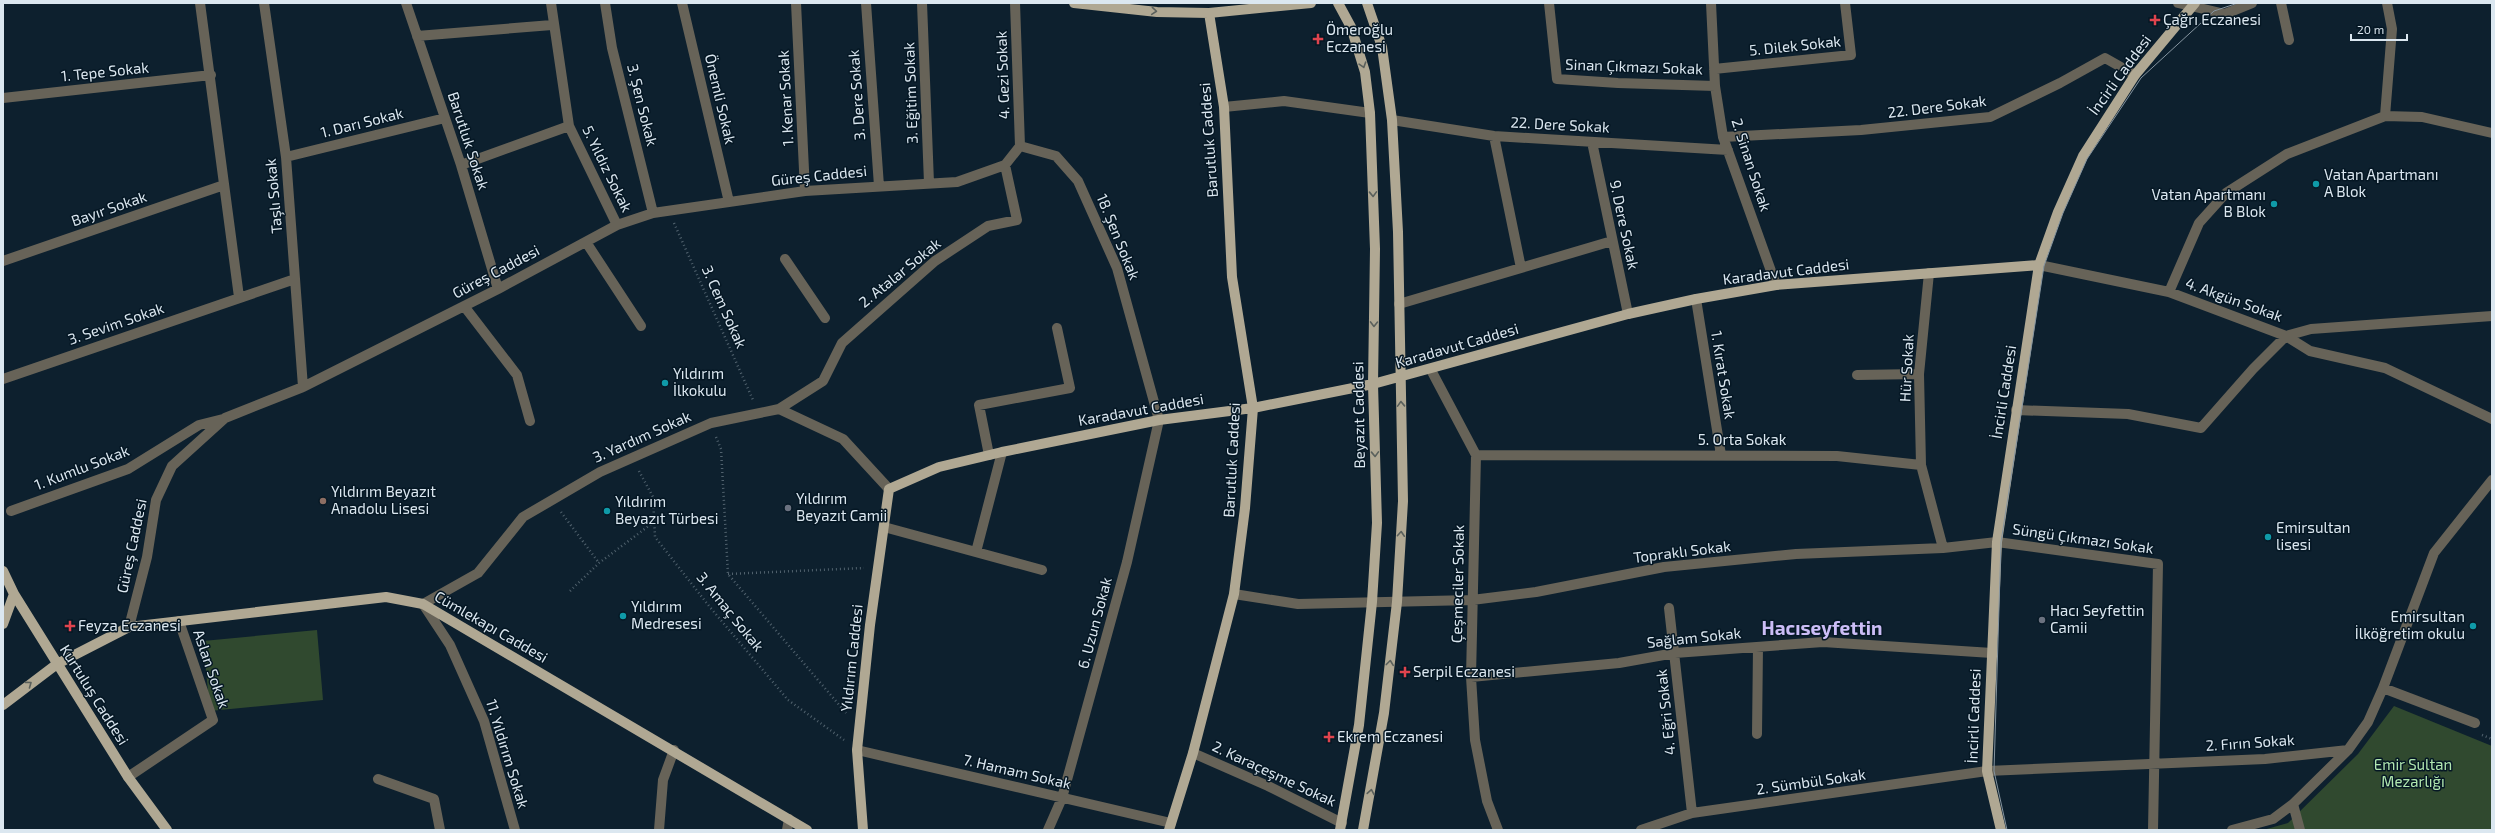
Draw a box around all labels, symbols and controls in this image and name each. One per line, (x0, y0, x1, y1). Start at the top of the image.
one-way arrow (1151, 7, 1157, 16)
place label: Çağrı Eczanesi (2163, 10, 2261, 29)
marker: Çağrı Eczanesi (2150, 15, 2160, 25)
scale bar (2351, 16, 2407, 42)
place label: Ömeroğlu Eczanesi (1326, 20, 1393, 55)
text: 20 m (2357, 22, 2384, 36)
street label: 4. Gezi Sokak (991, 30, 1013, 120)
street label: 5. Dilek Sokak (1748, 31, 1842, 59)
street label: İncirli Caddesi (2084, 31, 2154, 118)
marker: Ömeroğlu Eczanesi (1313, 34, 1323, 44)
street label: 3. Eğitim Sokak (899, 41, 921, 144)
street label: 1. Kenar Sokak (773, 49, 796, 146)
street label: 3. Dere Sokak (844, 49, 868, 141)
street label: Önemli Sokak (702, 52, 740, 146)
street label: Sinan Çıkmazı Sokak (1565, 55, 1703, 78)
street label: 1. Tepe Sokak (60, 57, 150, 85)
one-way arrow (1358, 61, 1367, 68)
street label: 3. Şen Sokak (623, 62, 662, 148)
street label: Barutluk Caddesi (1195, 82, 1221, 198)
street label: Barutluk Sokak (445, 89, 493, 192)
street label: 22. Dere Sokak (1886, 91, 1988, 121)
street label: 1. Darı Sokak (319, 103, 405, 141)
street label: 22. Dere Sokak (1510, 112, 1610, 136)
street label: 2. Sinan Sokak (1728, 116, 1776, 214)
street label: 5. Yıldız Sokak (579, 122, 637, 215)
street label: Taşlı Sokak (261, 157, 286, 234)
street label: Güreş Caddesi (770, 161, 868, 190)
place label: Vatan Apartmanı A Blok (2324, 165, 2438, 200)
street label: 9. Dere Sokak (1607, 178, 1643, 272)
marker: Vatan Apartmanı A Blok (2311, 179, 2321, 189)
place label: Vatan Apartmanı B Blok (2152, 185, 2266, 220)
street label: Bayır Sokak (69, 187, 149, 229)
street label: 18. Şen Sokak (1093, 191, 1144, 283)
one-way arrow (1369, 191, 1378, 197)
marker: Vatan Apartmanı B Blok (2269, 199, 2279, 209)
street label: 2. Atalar Sokak (855, 233, 944, 311)
street label: Güreş Caddesi (449, 241, 543, 303)
street label: Karadavut Caddesi (1722, 254, 1850, 288)
street label: 3. Cem Sokak (699, 262, 751, 351)
street label: 4. Akgün Sokak (2183, 273, 2286, 325)
street label: 3. Sevim Sokak (65, 298, 166, 348)
street label: Karadavut Caddesi (1393, 319, 1520, 371)
one-way arrow (1370, 321, 1378, 327)
street label: 1. Kırat Sokak (1708, 329, 1740, 421)
street label: Hür Sokak (1895, 333, 1917, 402)
street label: İncirli Caddesi (1987, 344, 2019, 440)
street label: Beyazıt Caddesi (1348, 361, 1368, 469)
place label: Yıldırım İlkokulu (673, 364, 727, 399)
marker: Yıldırım İlkokulu (660, 378, 670, 388)
street label: Karadavut Caddesi (1077, 389, 1205, 429)
one-way arrow (1396, 401, 1405, 407)
street label: Barutluk Caddesi (1219, 402, 1243, 518)
street label: 3. Yardım Sokak (590, 406, 694, 466)
street label: 5. Orta Sokak (1698, 430, 1787, 448)
street label: 1. Kumlu Sokak (32, 441, 132, 493)
one-way arrow (1371, 451, 1379, 457)
place label: Yıldırım Beyazıt Anadolu Lisesi (331, 482, 436, 517)
place label: Yıldırım Beyazıt Camii (796, 489, 887, 524)
place label: Yıldırım Beyazıt Türbesi (615, 492, 718, 527)
marker: Yıldırım Beyazıt Anadolu Lisesi (318, 496, 328, 506)
street label: Güreş Caddesi (112, 497, 151, 595)
marker: Yıldırım Beyazıt Camii (783, 503, 793, 513)
marker: Yıldırım Beyazıt Türbesi (602, 506, 612, 516)
place label: Emirsultan lisesi (2276, 518, 2350, 553)
street label: Süngü Çıkmazı Sokak (2011, 519, 2155, 558)
street label: Çeşmeciler Sokak (1447, 524, 1468, 643)
one-way arrow (1397, 531, 1406, 537)
marker: Emirsultan lisesi (2263, 532, 2273, 542)
street label: Topraklı Sokak (1632, 536, 1732, 566)
street label: 3. Amaç Sokak (693, 568, 768, 655)
street label: 6. Uzun Sokak (1073, 575, 1115, 670)
street label: Cümlekapı Caddesi (432, 586, 551, 666)
place label: Yıldırım Medresesi (631, 597, 702, 632)
place label: Hacı Seyfettin Camii (2050, 601, 2145, 636)
street label: Yıldırım Caddesi (836, 603, 866, 712)
place label: Emirsultan İlköğretim okulu (2355, 607, 2465, 642)
marker: Yıldırım Medresesi (618, 611, 628, 621)
marker: Hacı Seyfettin Camii (2037, 615, 2047, 625)
place label: Feyza Eczanesi (78, 616, 181, 634)
district label: Hacıseyfettin (1762, 616, 1882, 640)
marker: Feyza Eczanesi (65, 621, 75, 631)
marker: Emirsultan İlköğretim okulu (2468, 621, 2478, 631)
street label: Sağlam Sokak (1646, 623, 1742, 651)
street label: Aslan Sokak (190, 627, 234, 711)
street label: Kurtuluş Caddesi (56, 641, 133, 749)
one-way arrow (1385, 660, 1394, 666)
place label: Serpil Eczanesi (1413, 662, 1515, 680)
marker: Serpil Eczanesi (1400, 667, 1410, 677)
street label: 4. Eğri Sokak (1652, 668, 1678, 756)
street label: İncirli Caddesi (1962, 668, 1984, 764)
one-way arrow (25, 681, 32, 688)
street label: 11. Yıldırım Sokak (483, 697, 533, 811)
place label: Ekrem Eczanesi (1337, 727, 1443, 745)
street label: 2. Fırın Sokak (2205, 730, 2295, 754)
marker: Ekrem Eczanesi (1324, 732, 1334, 742)
street label: 2. Karaçeşme Sokak (1209, 737, 1339, 811)
street label: 7. Hamam Sokak (961, 750, 1073, 792)
park label: Emir Sultan Mezarlığı (2374, 755, 2452, 790)
street label: 2. Sümbül Sokak (1755, 764, 1867, 798)
one-way arrow (1366, 789, 1375, 795)

